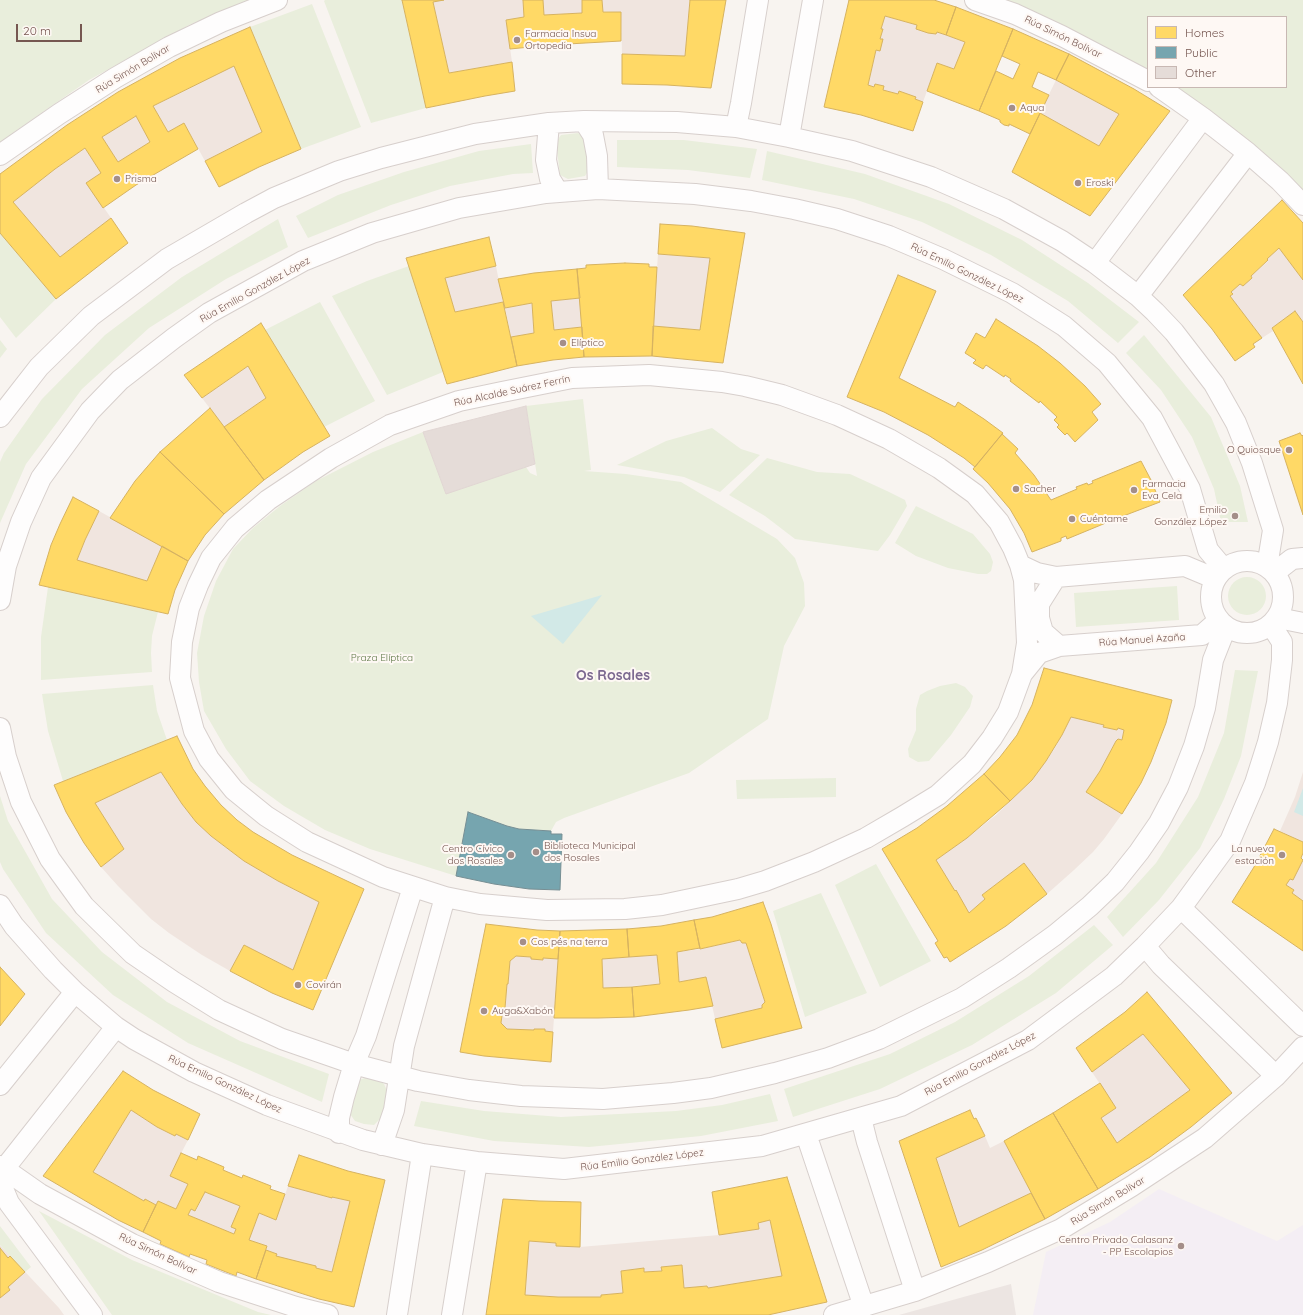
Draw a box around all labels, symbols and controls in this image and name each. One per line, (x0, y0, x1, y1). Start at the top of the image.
street label: Rúa Simón Bolívar (1022, 13, 1104, 61)
scale bar (18, 16, 84, 42)
legend (1147, 16, 1287, 88)
text: 20 m (23, 23, 51, 38)
text: Homes (1185, 25, 1224, 40)
place label: Farmacia Insua Ortopedia (525, 28, 596, 52)
marker: Farmacia Insua Ortopedia (512, 35, 522, 45)
street label: Rúa Simón Bolívar (94, 42, 172, 96)
text: Public (1185, 45, 1218, 60)
text: Other (1185, 65, 1216, 80)
place label: Aqua (1020, 102, 1044, 114)
marker: Aqua (1007, 103, 1017, 113)
place label: Prisma (125, 173, 157, 185)
marker: Prisma (112, 174, 122, 184)
place label: Eroski (1086, 177, 1114, 189)
marker: Eroski (1073, 178, 1083, 188)
street label: Rúa Emilio González López (909, 240, 1025, 306)
street label: Rúa Emilio González López (198, 255, 312, 325)
place label: Elíptico (571, 337, 604, 349)
marker: Elíptico (558, 338, 568, 348)
street label: Rúa Alcalde Suárez Ferrín (453, 373, 571, 409)
place label: O Quiosque (1227, 444, 1281, 456)
marker: O Quiosque (1284, 445, 1294, 455)
place label: Farmacia Eva Cela (1142, 478, 1186, 502)
place label: Sacher (1024, 483, 1056, 495)
marker: Sacher (1011, 484, 1021, 494)
marker: Farmacia Eva Cela (1129, 485, 1139, 495)
place label: Emilio González López (1154, 504, 1227, 528)
marker: Emilio González López (1230, 511, 1240, 521)
place label: Cuéntame (1080, 513, 1128, 525)
marker: Cuéntame (1067, 514, 1077, 524)
street label: Rúa Manuel Azaña (1098, 631, 1186, 649)
park label: Praza Elíptica (351, 652, 413, 664)
district label: Os Rosales (576, 668, 650, 684)
place label: Biblioteca Municipal dos Rosales (544, 840, 636, 864)
place label: Centro Cívico dos Rosales (442, 843, 503, 866)
place label: La nueva estación (1231, 843, 1274, 866)
marker: Biblioteca Municipal dos Rosales (531, 847, 541, 857)
marker: Centro Cívico dos Rosales (506, 850, 516, 860)
marker: La nueva estación (1277, 850, 1287, 860)
place label: Cos pés na terra (531, 936, 607, 948)
marker: Cos pés na terra (518, 937, 528, 947)
place label: Covirán (306, 979, 342, 991)
marker: Covirán (293, 980, 303, 990)
place label: Auga&Xabón (492, 1005, 553, 1017)
marker: Auga&Xabón (479, 1006, 489, 1016)
street label: Rúa Emilio González López (922, 1030, 1038, 1098)
street label: Rúa Emilio González López (166, 1052, 284, 1116)
street label: Rúa Emilio González López (580, 1146, 704, 1174)
street label: Rúa Simón Bolívar (1069, 1174, 1147, 1228)
street label: Rúa Simón Bolívar (117, 1231, 199, 1277)
place label: Centro Privado Calasanz - PP Escolapios (1059, 1234, 1173, 1258)
marker: Centro Privado Calasanz - PP Escolapios (1176, 1241, 1186, 1251)

